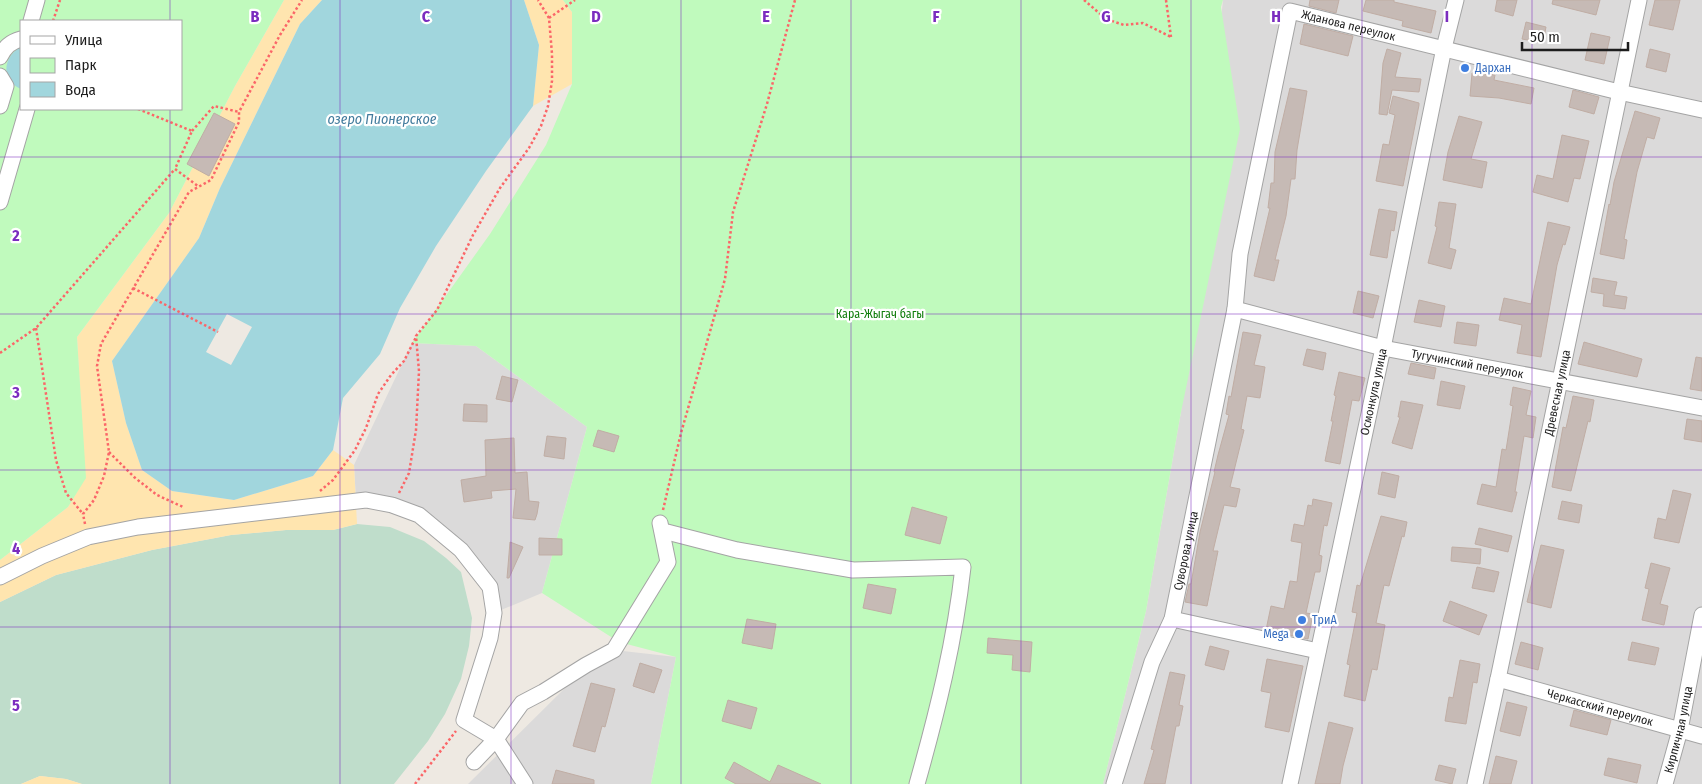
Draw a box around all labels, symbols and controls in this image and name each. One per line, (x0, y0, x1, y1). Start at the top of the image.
text: B (251, 7, 260, 26)
text: C (422, 7, 431, 26)
text: D (591, 7, 601, 26)
text: E (762, 7, 770, 26)
text: F (932, 7, 940, 26)
text: G (1101, 7, 1111, 26)
text: H (1271, 7, 1281, 26)
street label: Жданова переулок (1300, 7, 1397, 44)
text: I (1445, 7, 1449, 26)
legend (20, 20, 182, 110)
scale bar (1522, 20, 1628, 52)
text: 50 m (1530, 28, 1560, 46)
text: Улица (64, 31, 103, 49)
text: Парк (65, 56, 96, 74)
place label: Дархан (1474, 61, 1511, 75)
marker: Дархан (1459, 62, 1471, 74)
text: Вода (65, 81, 96, 99)
water label: озеро Пионерское (328, 111, 437, 128)
text: 2 (11, 226, 20, 245)
park label: Кара-Жыгач багы (836, 307, 924, 321)
street label: Тугучинский переулок (1410, 346, 1525, 381)
street label: Осмонкула улица (1358, 347, 1390, 437)
street label: Древесная улица (1542, 348, 1573, 438)
text: 3 (11, 383, 20, 402)
street label: Суворова улица (1171, 510, 1201, 592)
text: 4 (12, 539, 20, 558)
place label: ТриА (1312, 613, 1337, 627)
marker: ТриА (1296, 614, 1308, 626)
place label: Mega (1263, 627, 1289, 641)
marker: Mega (1293, 628, 1305, 640)
street label: Кирпичная улица (1661, 685, 1695, 775)
street label: Черкасский переулок (1545, 686, 1655, 729)
text: 5 (12, 696, 20, 715)

